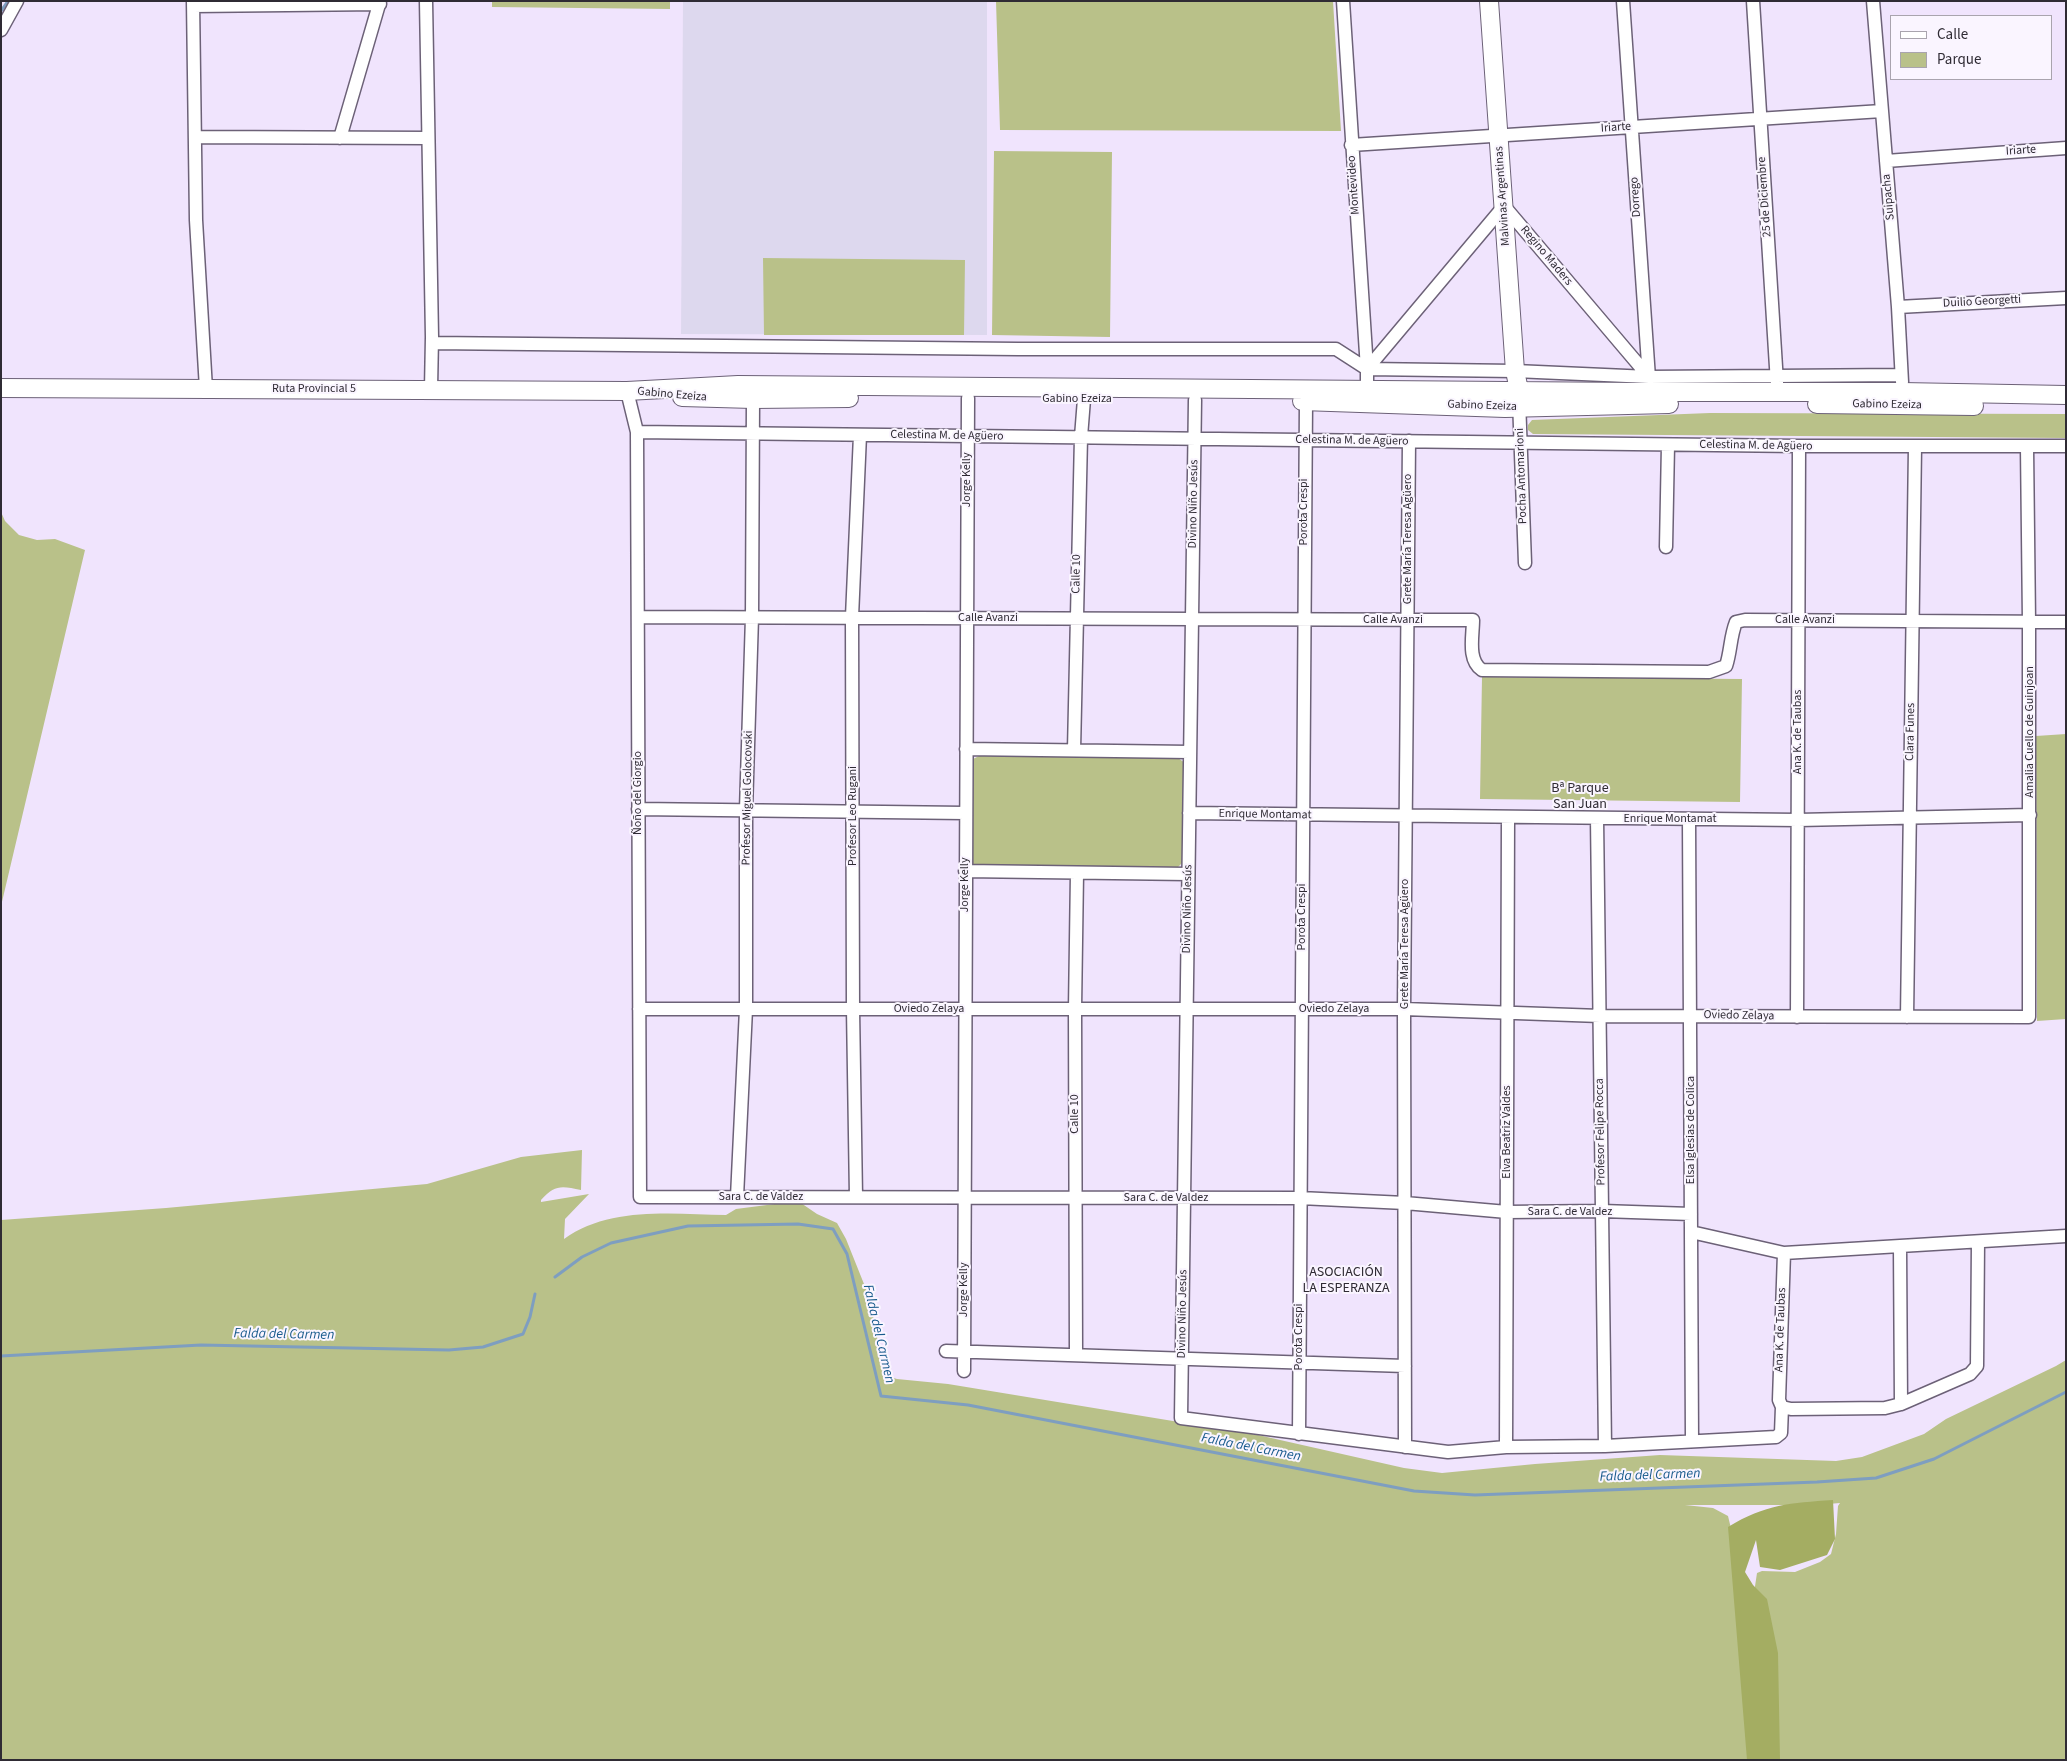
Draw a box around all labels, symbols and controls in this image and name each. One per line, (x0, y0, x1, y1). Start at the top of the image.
legend (1890, 15, 2052, 80)
text: Calle (1937, 24, 1968, 45)
text: Parque (1937, 49, 1981, 70)
street label: Iriarte (1600, 120, 1632, 136)
street label: Iriarte (2005, 143, 2037, 159)
street label: Malvinas Argentinas (1492, 146, 1514, 246)
street label: Montevideo (1345, 155, 1363, 215)
street label: 25 de Diciembre (1755, 156, 1775, 238)
street label: Suipacha (1880, 173, 1898, 221)
street label: Dorrego (1627, 176, 1645, 218)
street label: Regino Maders (1517, 223, 1575, 289)
street label: Duilio Georgetti (1943, 293, 2021, 311)
street label: Ruta Provincial 5 (272, 382, 356, 396)
street label: Gabino Ezeiza (637, 385, 707, 405)
street label: Gabino Ezeiza (1042, 392, 1112, 406)
street label: Gabino Ezeiza (1852, 397, 1922, 413)
street label: Gabino Ezeiza (1447, 398, 1517, 414)
street label: Celestina M. de Agüero (890, 428, 1004, 444)
street label: Pocha Antomarioni (1513, 428, 1531, 524)
street label: Celestina M. de Agüero (1295, 433, 1409, 449)
street label: Celestina M. de Agüero (1699, 438, 1813, 454)
street label: Jorge Kelly (960, 452, 974, 508)
street label: Divino Niño Jesús (1186, 459, 1202, 549)
street label: Grete María Teresa Agüero (1401, 474, 1415, 604)
street label: Porota Crespi (1297, 478, 1311, 546)
street label: Calle 10 (1069, 554, 1085, 594)
street label: Calle Avanzi (958, 611, 1018, 625)
street label: Calle Avanzi (1363, 613, 1423, 627)
street label: Calle Avanzi (1775, 613, 1835, 627)
street label: Amalia Cuello de Guinjoan (2023, 666, 2037, 798)
street label: Ana K. de Taubas (1791, 690, 1805, 774)
street label: Clara Funes (1903, 703, 1919, 761)
street label: Profesor Miguel Golocovski (740, 730, 756, 866)
street label: Ñoño del Giorgio (631, 751, 645, 835)
street label: Profesor Leo Rugani (846, 766, 860, 866)
district label: Bª Parque San Juan (1548, 781, 1612, 814)
street label: Enrique Montamat (1218, 807, 1312, 823)
street label: Enrique Montamat (1623, 812, 1717, 826)
street label: Jorge Kelly (958, 857, 972, 913)
street label: Divino Niño Jesús (1180, 864, 1196, 954)
street label: Grete María Teresa Agüero (1398, 879, 1412, 1009)
street label: Porota Crespi (1295, 883, 1309, 951)
street label: Oviedo Zelaya (894, 1002, 964, 1016)
street label: Oviedo Zelaya (1299, 1002, 1369, 1016)
street label: Oviedo Zelaya (1704, 1008, 1774, 1024)
street label: Elsa Iglesias de Colica (1684, 1076, 1698, 1184)
street label: Profesor Felipe Rocca (1593, 1078, 1609, 1186)
street label: Elva Beatriz Valdes (1500, 1085, 1514, 1179)
street label: Calle 10 (1068, 1094, 1082, 1134)
street label: Sara C. de Valdez (719, 1190, 803, 1204)
street label: Sara C. de Valdez (1124, 1191, 1208, 1205)
street label: Sara C. de Valdez (1528, 1205, 1612, 1219)
street label: Jorge Kelly (957, 1262, 971, 1318)
district label: ASOCIACIÓN LA ESPERANZA (1295, 1265, 1397, 1298)
street label: Divino Niño Jesús (1175, 1269, 1191, 1359)
water label: Falda del Carmen (858, 1283, 898, 1385)
street label: Ana K. de Taubas (1772, 1287, 1790, 1373)
street label: Porota Crespi (1292, 1303, 1306, 1371)
water label: Falda del Carmen (233, 1326, 335, 1344)
water label: Falda del Carmen (1200, 1430, 1302, 1466)
water label: Falda del Carmen (1599, 1466, 1701, 1486)

